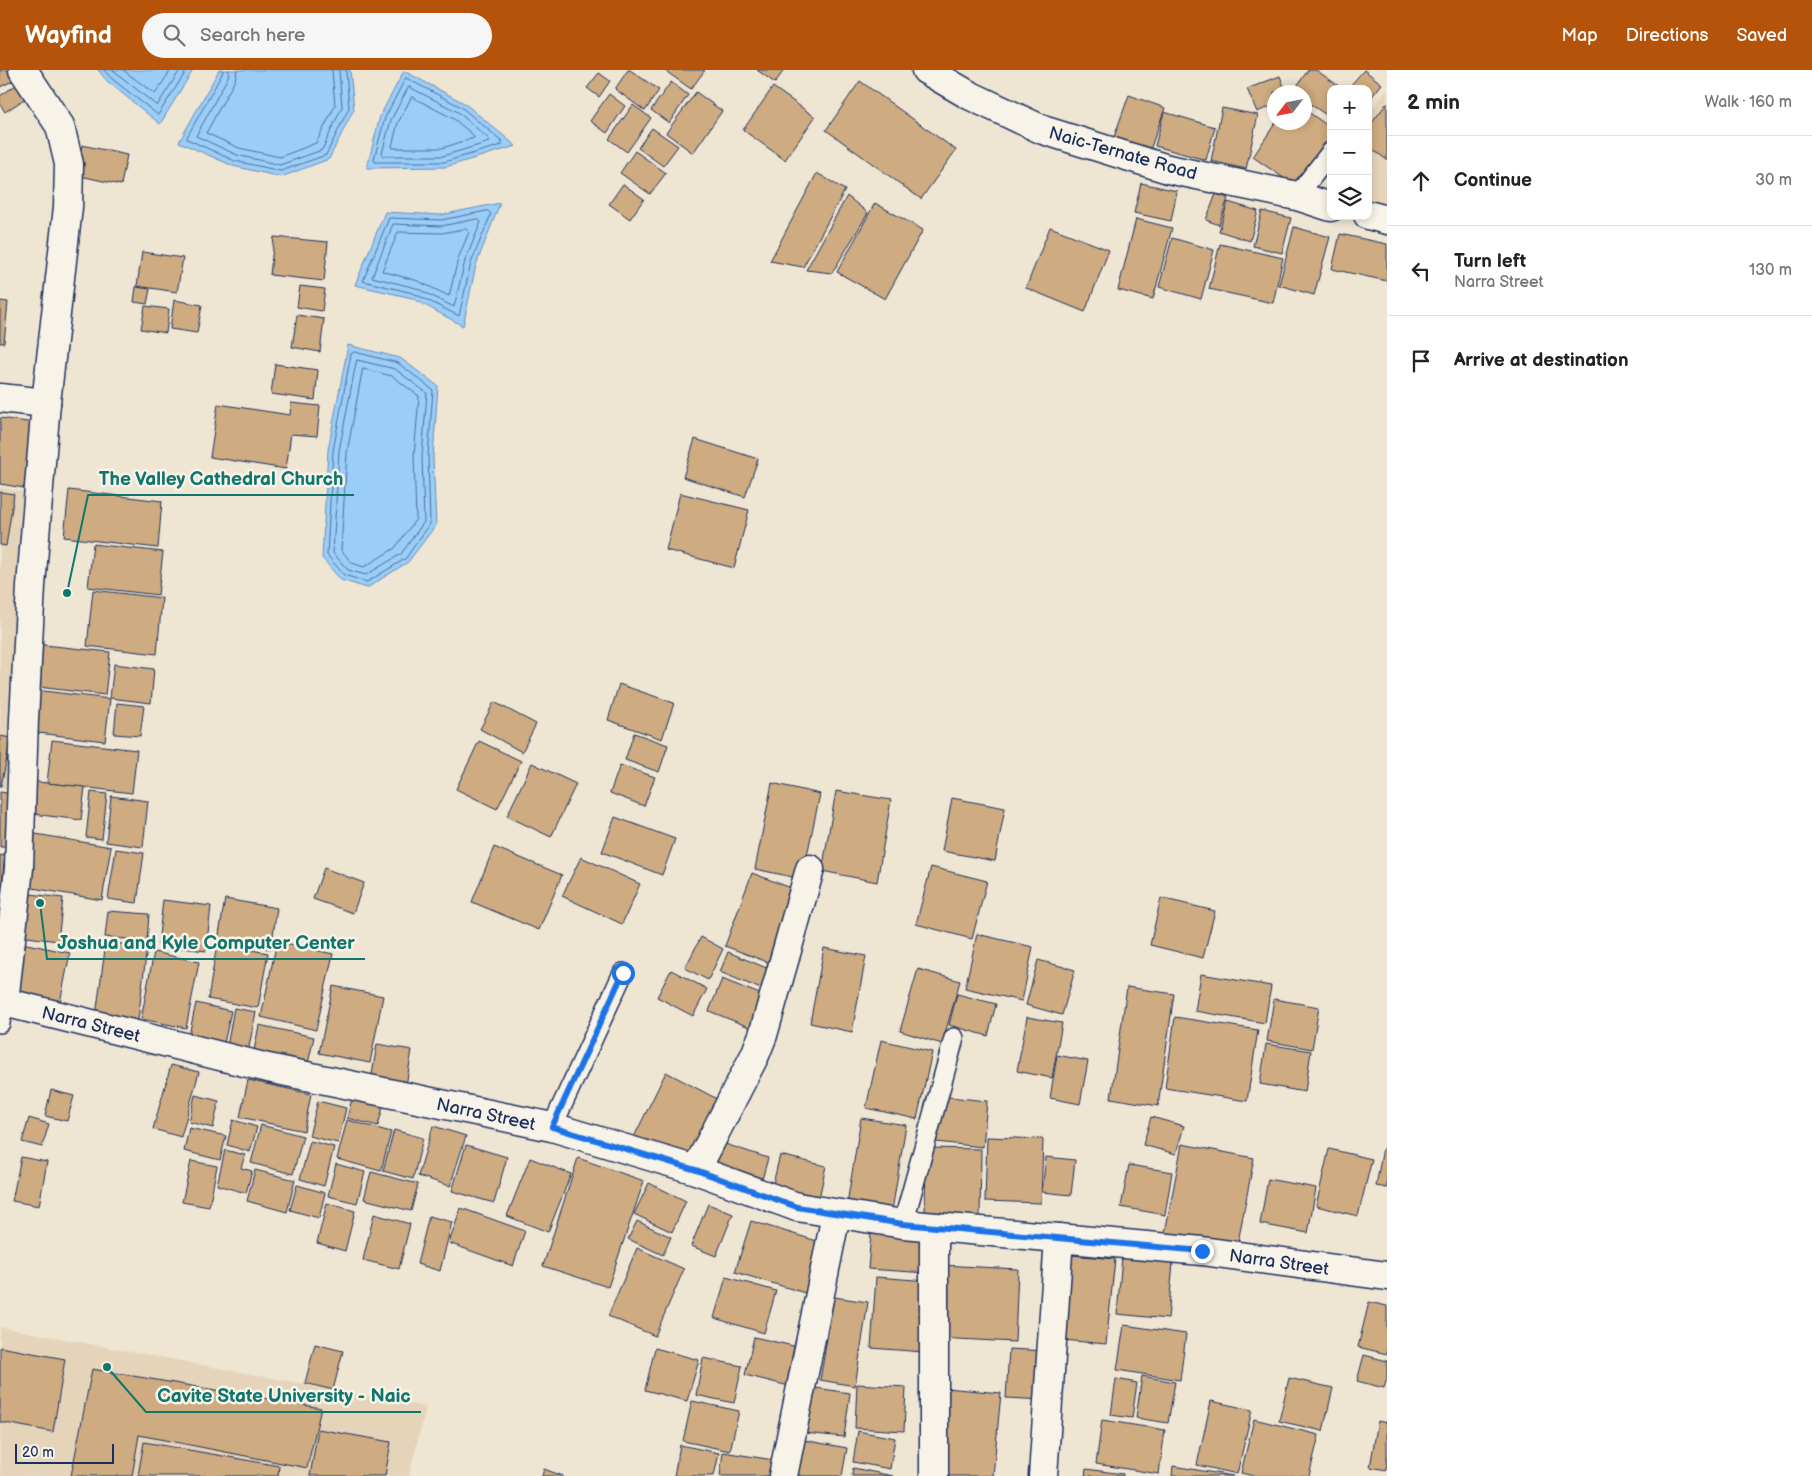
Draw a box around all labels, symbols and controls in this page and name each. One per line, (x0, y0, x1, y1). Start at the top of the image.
search box (142, 13, 492, 58)
text: Wayfind (25, 21, 112, 50)
icon: search (160, 21, 188, 49)
text: Search here (200, 24, 305, 47)
text: Map (1562, 25, 1598, 46)
text: Directions (1626, 25, 1708, 46)
text: Saved (1736, 25, 1787, 46)
north arrow (1267, 85, 1312, 130)
map controls (1327, 85, 1372, 220)
button: + (1327, 85, 1372, 130)
text: 2 min (1407, 90, 1460, 115)
text: Walk · 160 m (1704, 93, 1792, 112)
street label: Naic-Ternate Road (1046, 122, 1199, 185)
button: − (1327, 130, 1372, 175)
icon: ahead (1407, 167, 1435, 195)
text: Continue (1454, 169, 1532, 192)
text: 30 m (1755, 171, 1792, 190)
button: layers (1327, 175, 1372, 220)
text: Turn left (1454, 250, 1526, 273)
icon: left (1407, 257, 1435, 285)
text: 130 m (1749, 261, 1792, 280)
text: Narra Street (1454, 273, 1543, 292)
icon: arrive (1407, 347, 1435, 375)
text: Arrive at destination (1454, 349, 1629, 372)
callout: The Valley Cathedral Church (88, 461, 354, 495)
text: The Valley Cathedral Church (99, 468, 343, 491)
callout: Joshua and Kyle Computer Center (47, 925, 365, 959)
text: Joshua and Kyle Computer Center (57, 932, 355, 955)
route start (612, 962, 635, 985)
street label: Narra Street (40, 1002, 143, 1047)
street label: Narra Street (435, 1094, 538, 1135)
route end (1191, 1240, 1214, 1263)
street label: Narra Street (1228, 1245, 1331, 1280)
callout: Cavite State University - Naic (146, 1378, 421, 1412)
text: Cavite State University - Naic (157, 1385, 411, 1408)
scale bar (15, 1441, 114, 1464)
text: 20 m (22, 1444, 54, 1461)

